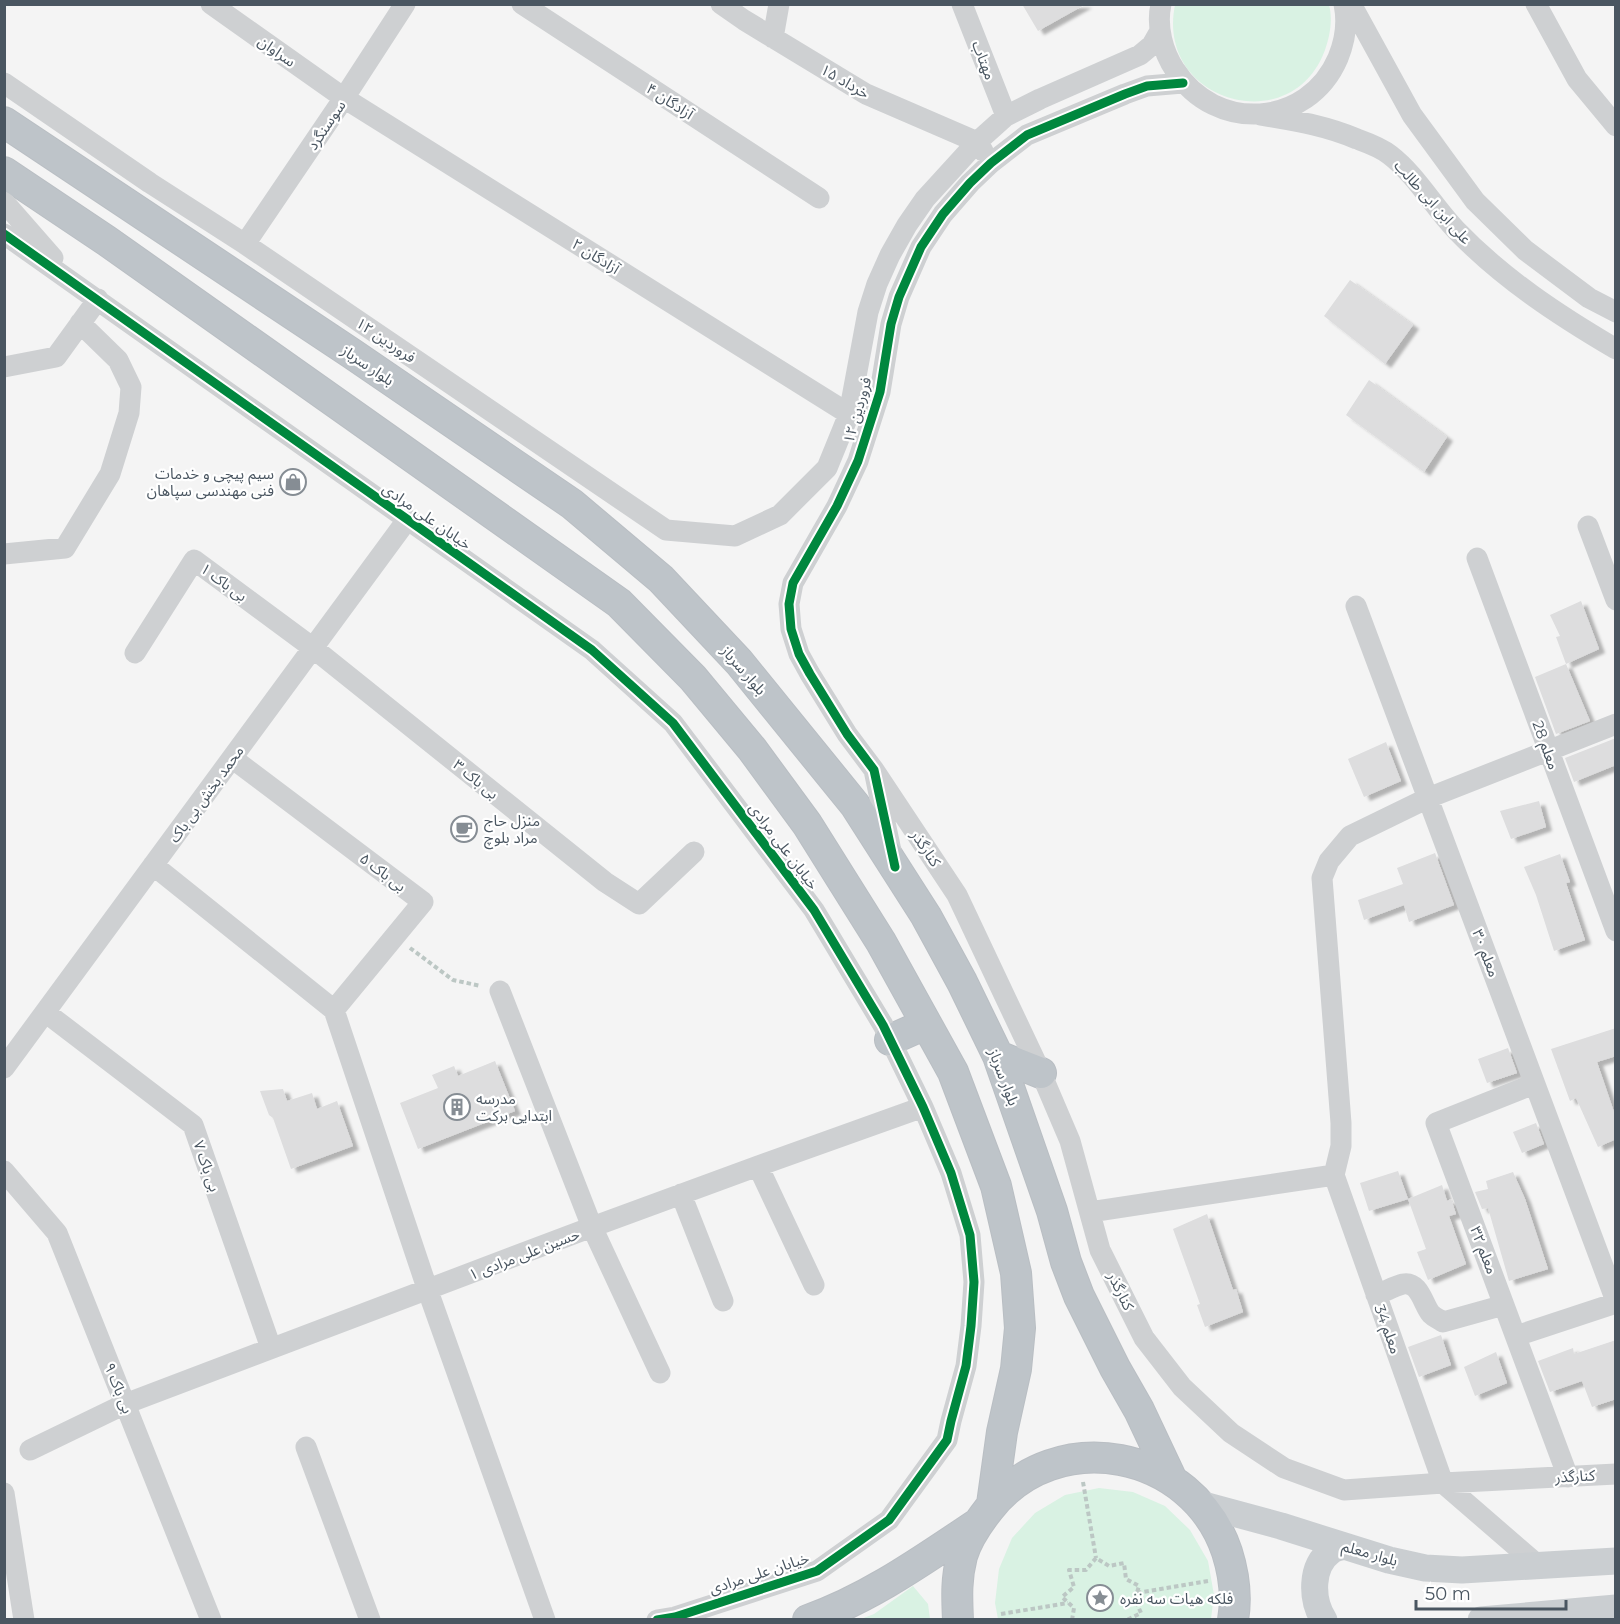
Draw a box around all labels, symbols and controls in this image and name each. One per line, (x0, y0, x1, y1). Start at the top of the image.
street label: سراوان (255, 31, 300, 71)
street label: مهتاب (968, 38, 1000, 82)
street label: ۱۵ خرداد (817, 59, 873, 103)
street label: آزادگان ۴ (643, 79, 698, 124)
street label: سوسنگرد (302, 96, 350, 154)
street label: علی ابن ابی طالب (1390, 156, 1476, 248)
street label: آزادگان ۲ (569, 234, 624, 278)
street label: ۱۲ فروردین (352, 313, 420, 367)
street label: بلوار سرباز (337, 340, 398, 390)
street label: ۱۲ فروردین (838, 374, 876, 445)
place label: سیم پیچی و خدمات فنی مهندسی سپاهان (147, 464, 274, 501)
shop icon: سیم پیچی و خدمات فنی مهندسی سپاهان (278, 467, 308, 497)
street label: خیابان علی مرادی (379, 478, 475, 554)
street label: بی باک ۱ (197, 559, 251, 605)
street label: بلوار سرباز (717, 640, 771, 699)
street label: معلم 28 (1527, 718, 1564, 773)
street label: محمد بخش بی باک (164, 742, 248, 846)
street label: بی باک ۳ (449, 755, 503, 803)
street label: خیابان علی مرادی (745, 799, 823, 893)
place label: منزل حاج مراد بلوچ (484, 811, 540, 850)
cafe icon: منزل حاج مراد بلوچ (449, 814, 479, 844)
street label: کنارگذر (906, 825, 946, 871)
street label: بی باک ۵ (356, 848, 410, 896)
street label: معلم ۳۰ (1466, 926, 1504, 980)
street label: بلوار سرباز (984, 1045, 1024, 1108)
place label: مدرسه ابتدایی برکت (476, 1089, 552, 1125)
building icon: مدرسه ابتدایی برکت (442, 1092, 472, 1122)
street label: بی باک ۷ (189, 1138, 225, 1194)
street label: معلم ۳۲ (1464, 1223, 1502, 1277)
street label: حسین علی مرادی ۱ (466, 1224, 582, 1284)
street label: کنارگذر (1103, 1268, 1139, 1314)
street label: معلم 34 (1368, 1302, 1406, 1357)
street label: بی باک ۹ (100, 1360, 138, 1416)
street label: کنارگذر (1553, 1465, 1596, 1487)
street label: بلوار معلم (1339, 1536, 1400, 1572)
street label: خیابان علی مرادی (707, 1548, 812, 1598)
scale bar (1416, 1573, 1566, 1611)
place icon: فلکه هیات سه نفره (1085, 1583, 1115, 1613)
text: 50 m (1425, 1583, 1471, 1605)
place label: فلکه هیات سه نفره (1120, 1589, 1234, 1608)

